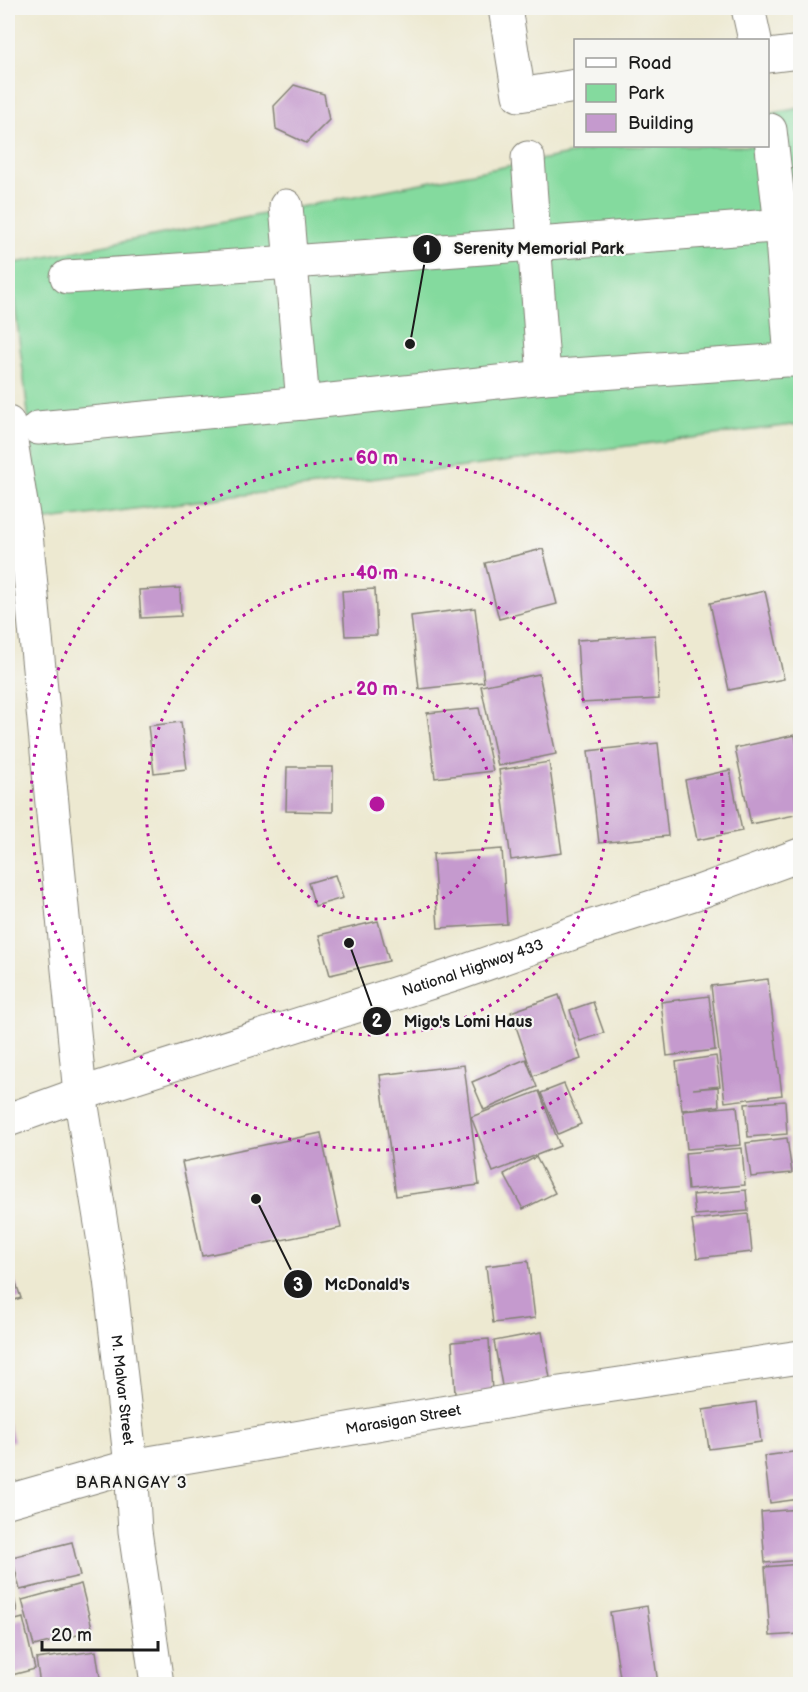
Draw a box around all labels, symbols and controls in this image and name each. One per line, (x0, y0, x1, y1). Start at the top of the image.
legend (574, 39, 769, 147)
text: Road (628, 53, 672, 74)
text: Park (628, 83, 664, 104)
text: Building (628, 113, 694, 134)
callout: Serenity Memorial Park (412, 232, 637, 266)
text: 1 (423, 239, 431, 260)
text: Serenity Memorial Park (454, 240, 625, 259)
text: 60 m (356, 448, 398, 469)
text: 40 m (356, 563, 398, 584)
text: 20 m (356, 679, 398, 700)
centre of rings (367, 794, 387, 814)
street label: National Highway 433 (400, 935, 546, 1001)
callout: Migo's Lomi Haus (362, 1004, 544, 1038)
text: 2 (372, 1011, 383, 1032)
text: Migo's Lomi Haus (404, 1013, 532, 1032)
callout: McDonald's (283, 1267, 422, 1301)
text: 3 (293, 1275, 303, 1296)
text: McDonald's (324, 1276, 410, 1295)
street label: M. Malvar Street (106, 1334, 138, 1446)
street label: Marasigan Street (344, 1401, 463, 1439)
district label: BARANGAY 3 (76, 1474, 188, 1493)
scale bar (42, 1614, 158, 1652)
text: 20 m (51, 1625, 92, 1646)

